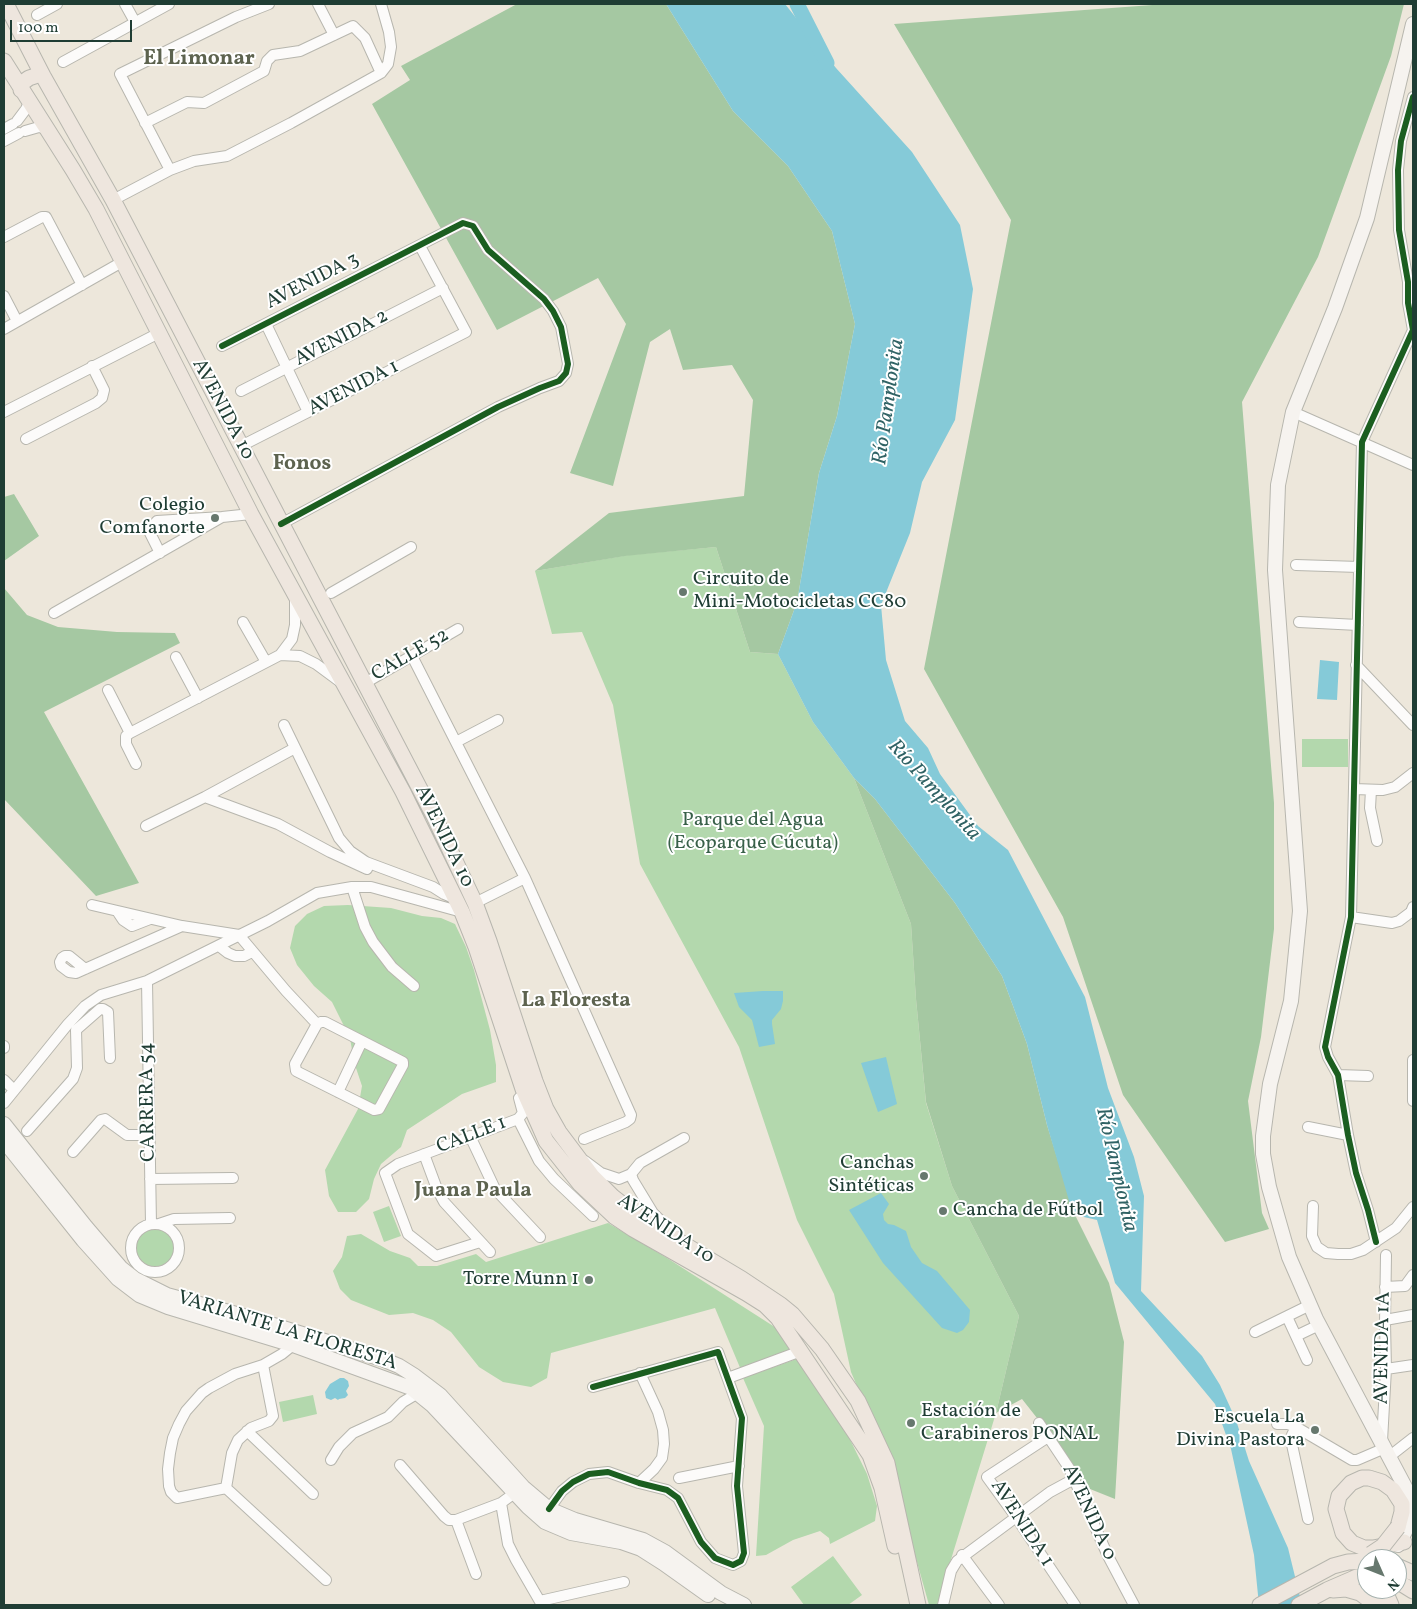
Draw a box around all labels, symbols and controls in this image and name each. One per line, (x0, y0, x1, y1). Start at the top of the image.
scale bar (12, 10, 135, 42)
text: 100 m (18, 18, 58, 39)
district label: El Limonar (143, 47, 255, 73)
street label: AVENIDA 3 (262, 248, 364, 316)
street label: AVENIDA 2 (291, 305, 393, 373)
water label: Río Pamplonita (869, 337, 911, 467)
street label: AVENIDA 10 (185, 355, 259, 465)
street label: AVENIDA 1 (305, 356, 403, 422)
district label: Fonos (273, 452, 331, 478)
place label: Colegio Comfanorte (100, 494, 205, 541)
marker: Colegio Comfanorte (209, 512, 221, 524)
place label: Circuito de Mini-Motocicletas CC80 (693, 568, 906, 615)
marker: Circuito de Mini-Motocicletas CC80 (677, 586, 689, 598)
street label: CALLE 52 (368, 624, 454, 688)
water label: Río Pamplonita (881, 735, 985, 847)
street label: AVENIDA 10 (408, 782, 478, 892)
park label: Parque del Agua (Ecoparque Cúcuta) (668, 809, 838, 856)
district label: La Floresta (521, 989, 631, 1015)
street label: CARRERA 54 (136, 1042, 162, 1162)
water label: Río Pamplonita (1088, 1105, 1142, 1235)
street label: CALLE 1 (434, 1112, 510, 1160)
place label: Canchas Sintéticas (828, 1152, 914, 1199)
marker: Canchas Sintéticas (918, 1170, 930, 1182)
district label: Juana Paula (414, 1179, 532, 1205)
street label: AVENIDA 10 (612, 1190, 718, 1270)
place label: Cancha de Fútbol (953, 1199, 1103, 1223)
marker: Cancha de Fútbol (937, 1205, 949, 1217)
place label: Torre Munn 1 (463, 1268, 579, 1292)
marker: Torre Munn 1 (583, 1274, 595, 1286)
street label: VARIANTE LA FLORESTA (174, 1287, 400, 1377)
street label: AVENIDA 1A (1371, 1291, 1397, 1405)
place label: Estación de Carabineros PONAL (921, 1400, 1098, 1447)
place label: Escuela La Divina Pastora (1176, 1406, 1305, 1453)
marker: Estación de Carabineros PONAL (905, 1417, 917, 1429)
marker: Escuela La Divina Pastora (1309, 1424, 1321, 1436)
street label: AVENIDA 0 (1055, 1461, 1121, 1565)
street label: AVENIDA 1 (984, 1476, 1058, 1572)
north arrow (1357, 1549, 1407, 1599)
text: N (1382, 1574, 1403, 1594)

